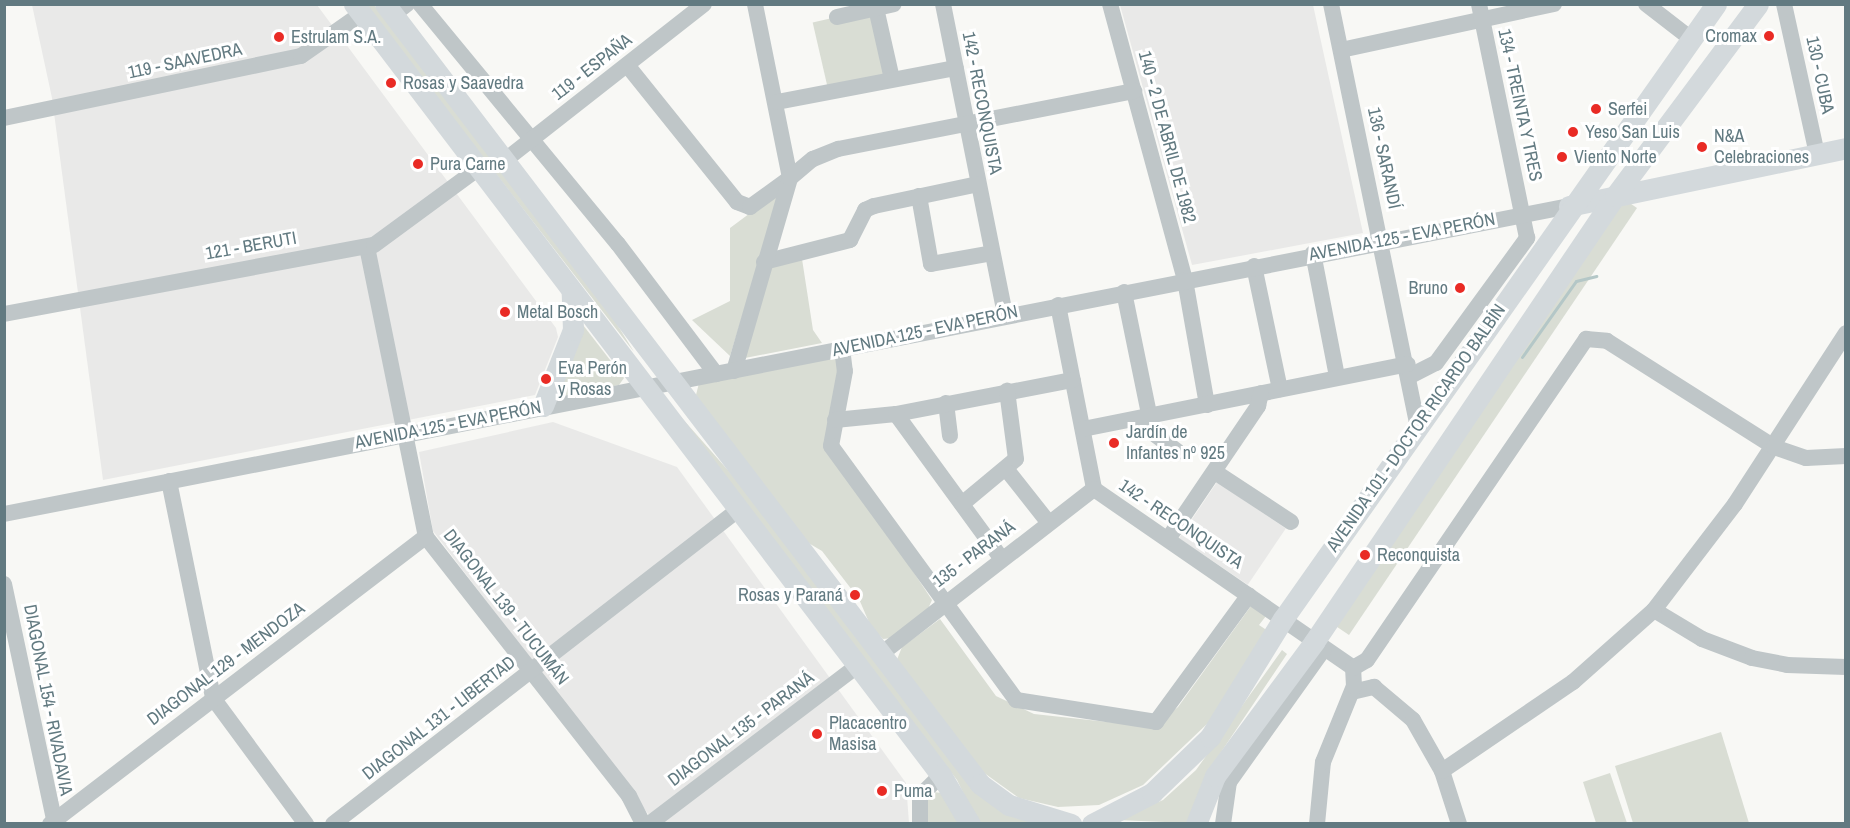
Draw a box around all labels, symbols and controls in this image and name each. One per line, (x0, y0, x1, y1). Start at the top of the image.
place label: Cromax (1705, 25, 1757, 47)
place label: Estrulam S.A. (291, 26, 381, 48)
street label: 134 - TREINTA Y TRES (1493, 26, 1547, 184)
street label: 119 - ESPAÑA (548, 29, 636, 105)
marker: Cromax (1762, 29, 1776, 43)
marker: Estrulam S.A. (272, 30, 286, 44)
street label: 142 - RECONQUISTA (958, 30, 1006, 176)
street label: 130 - CUBA (1801, 34, 1839, 116)
street label: 119 - SAAVEDRA (126, 38, 244, 84)
street label: 140 - 2 DE ABRIL DE 1982 (1133, 48, 1201, 226)
place label: Rosas y Saavedra (403, 72, 524, 94)
marker: Rosas y Saavedra (384, 76, 398, 90)
place label: Serfei (1608, 98, 1647, 120)
marker: Serfei (1589, 102, 1603, 116)
street label: 136 - SARANDÍ (1363, 105, 1405, 211)
place label: Yeso San Luis (1585, 121, 1680, 143)
marker: Yeso San Luis (1566, 125, 1580, 139)
place label: N&A Celebraciones (1714, 126, 1809, 168)
marker: N&A Celebraciones (1695, 140, 1709, 154)
place label: Viento Norte (1574, 146, 1657, 168)
marker: Viento Norte (1555, 150, 1569, 164)
place label: Pura Carne (430, 153, 505, 175)
marker: Pura Carne (411, 157, 425, 171)
street label: AVENIDA 125 - EVA PERÓN (1306, 208, 1498, 266)
street label: 121 - BERUTI (204, 227, 298, 265)
place label: Bruno (1409, 277, 1448, 299)
marker: Bruno (1453, 281, 1467, 295)
street label: AVENIDA 101 - DOCTOR RICARDO BALBÍN (1322, 300, 1510, 556)
place label: Metal Bosch (517, 301, 598, 323)
street label: AVENIDA 125 - EVA PERÓN (830, 301, 1020, 361)
marker: Metal Bosch (498, 305, 512, 319)
place label: Eva Perón y Rosas (558, 358, 627, 400)
marker: Eva Perón y Rosas (539, 372, 553, 386)
street label: AVENIDA 125 - EVA PERÓN (352, 396, 544, 454)
place label: Jardín de Infantes nº 925 (1126, 422, 1225, 464)
marker: Jardín de Infantes nº 925 (1107, 436, 1121, 450)
street label: 142 - RECONQUISTA (1115, 475, 1247, 573)
street label: 135 - PARANÁ (929, 516, 1019, 592)
street label: DIAGONAL 139 - TUCUMÁN (438, 525, 574, 689)
place label: Reconquista (1377, 544, 1460, 566)
marker: Reconquista (1358, 548, 1372, 562)
place label: Rosas y Paraná (738, 584, 843, 606)
marker: Rosas y Paraná (848, 588, 862, 602)
street label: DIAGONAL 129 - MENDOZA (143, 598, 309, 730)
street label: DIAGONAL 154 - RIVADAVIA (19, 602, 77, 798)
street label: DIAGONAL 131 - LIBERTAD (358, 651, 520, 785)
street label: DIAGONAL 135 - PARANÁ (664, 667, 818, 791)
place label: Placacentro Masisa (829, 713, 907, 756)
marker: Placacentro Masisa (810, 727, 824, 741)
place label: Puma (894, 780, 933, 802)
marker: Puma (875, 784, 889, 798)

